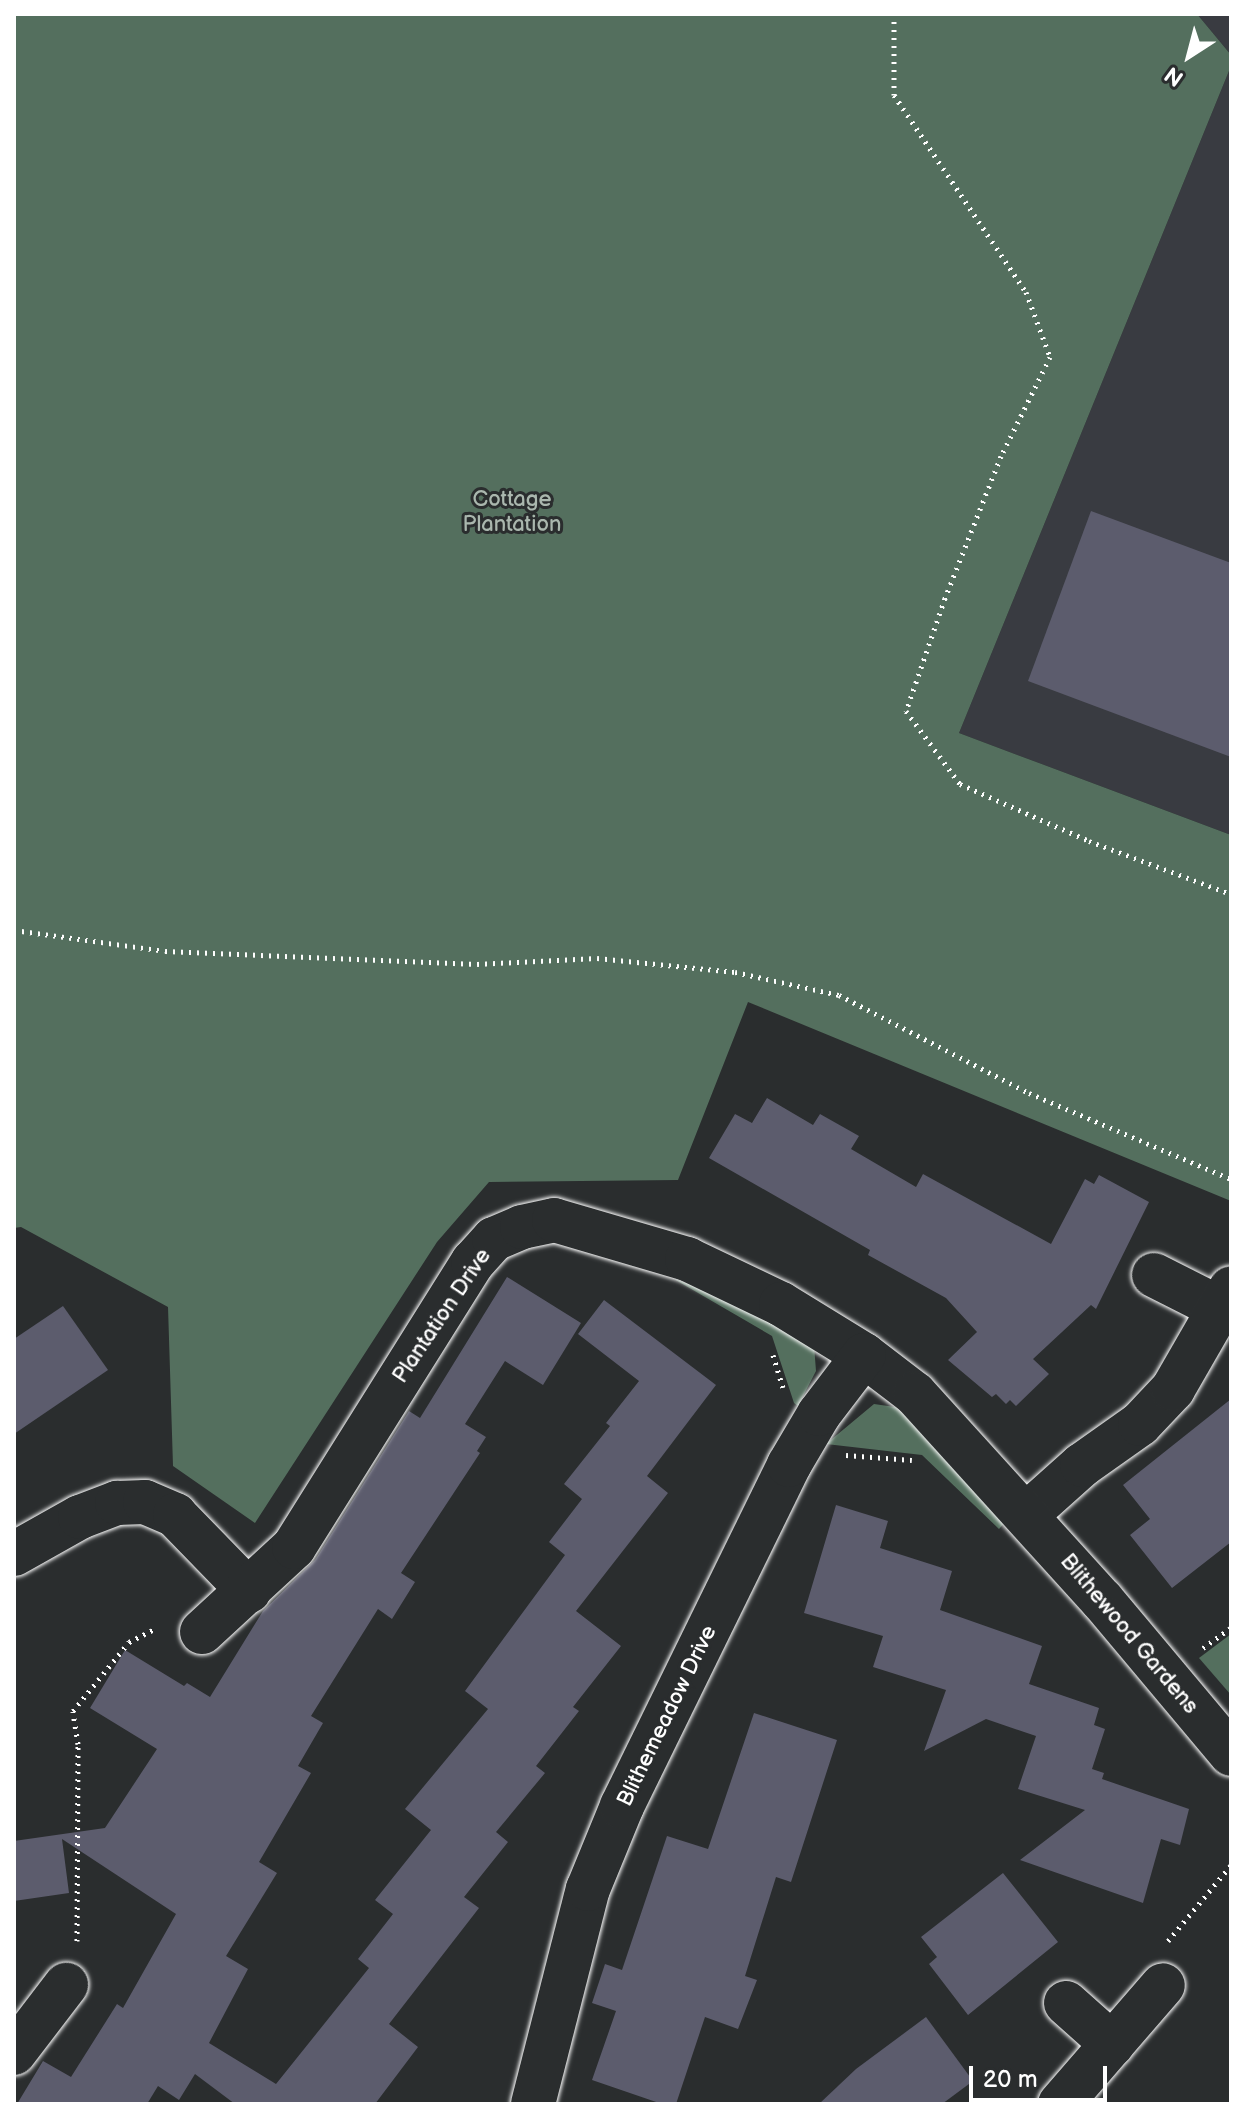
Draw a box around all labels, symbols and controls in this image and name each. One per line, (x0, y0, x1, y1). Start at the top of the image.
north arrow (1149, 16, 1229, 96)
text: N (1160, 60, 1189, 92)
park label: Cottage Plantation (463, 486, 561, 538)
street label: Plantation Drive (387, 1244, 497, 1388)
street label: Blithewood Gardens (1054, 1549, 1204, 1719)
street label: Blithemeadow Drive (612, 1621, 722, 1811)
scale bar (973, 2050, 1111, 2100)
text: 20 m (983, 2065, 1038, 2094)

